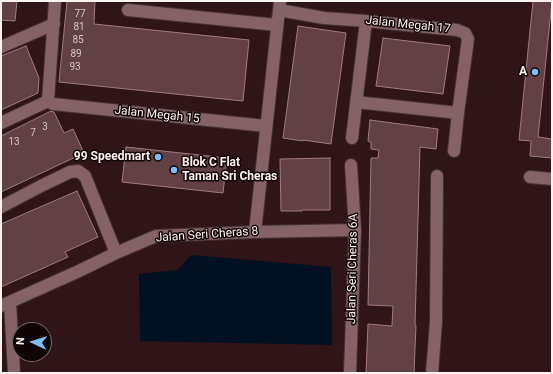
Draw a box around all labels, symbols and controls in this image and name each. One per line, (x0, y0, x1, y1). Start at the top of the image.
house number: 77 (74, 8, 86, 20)
street label: Jalan Megah 17 (365, 13, 451, 37)
house number: 81 (73, 21, 85, 33)
house number: 85 (72, 34, 84, 46)
house number: 89 (70, 48, 82, 60)
house number: 93 (69, 61, 81, 73)
place label: A (519, 65, 527, 79)
marker: A (530, 67, 540, 77)
street label: Jalan Megah 15 (114, 103, 200, 127)
house number: 3 (42, 121, 48, 133)
house number: 7 (30, 127, 36, 139)
house number: 13 (8, 136, 20, 148)
place label: 99 Speedmart (74, 150, 150, 164)
marker: 99 Speedmart (153, 152, 163, 162)
place label: Blok C Flat Taman Sri Cheras (182, 156, 277, 184)
marker: Blok C Flat Taman Sri Cheras (169, 165, 179, 175)
street label: Jalan Seri Cheras 6A (345, 214, 361, 324)
street label: Jalan Seri Cheras 8 (155, 224, 259, 246)
north arrow (12, 322, 52, 362)
text: N (14, 337, 27, 346)

